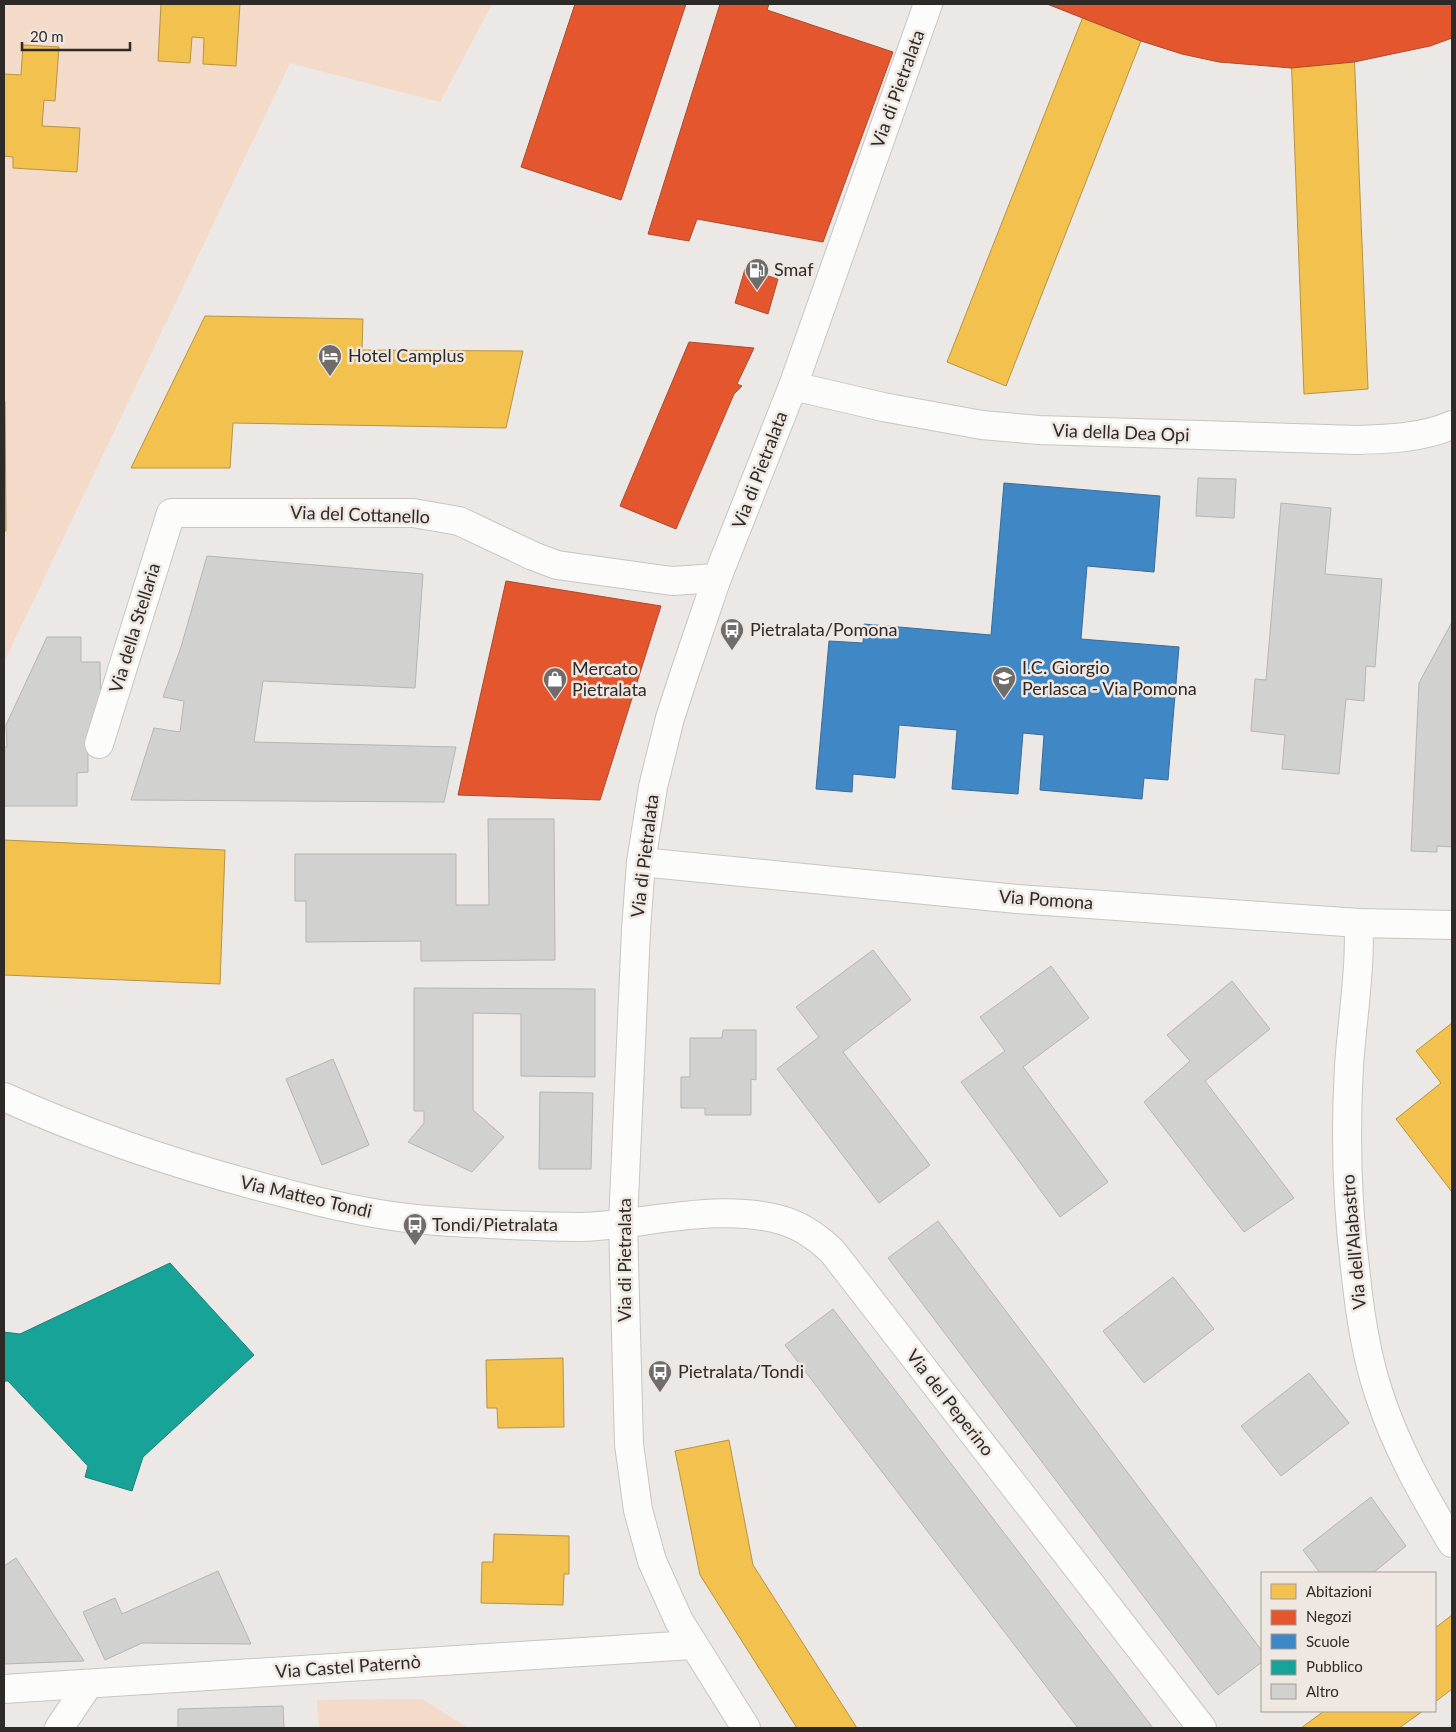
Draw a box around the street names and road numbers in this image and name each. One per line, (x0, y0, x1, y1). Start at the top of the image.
street label: Via di Pietralata (866, 27, 929, 151)
street label: Via di Pietralata (727, 408, 792, 531)
street label: Via della Dea Opi (1052, 419, 1190, 445)
street label: Via del Cottanello (290, 501, 430, 527)
street label: Via della Stellaria (104, 560, 164, 695)
street label: Via di Pietralata (626, 793, 662, 919)
street label: Via Pomona (998, 885, 1094, 913)
street label: Via Matteo Tondi (238, 1170, 374, 1222)
street label: Via dell'Alabastro (1336, 1173, 1370, 1311)
street label: Via di Pietralata (613, 1198, 635, 1322)
street label: Via del Peperino (902, 1345, 999, 1460)
street label: Via Castel Paternò (275, 1650, 421, 1682)

